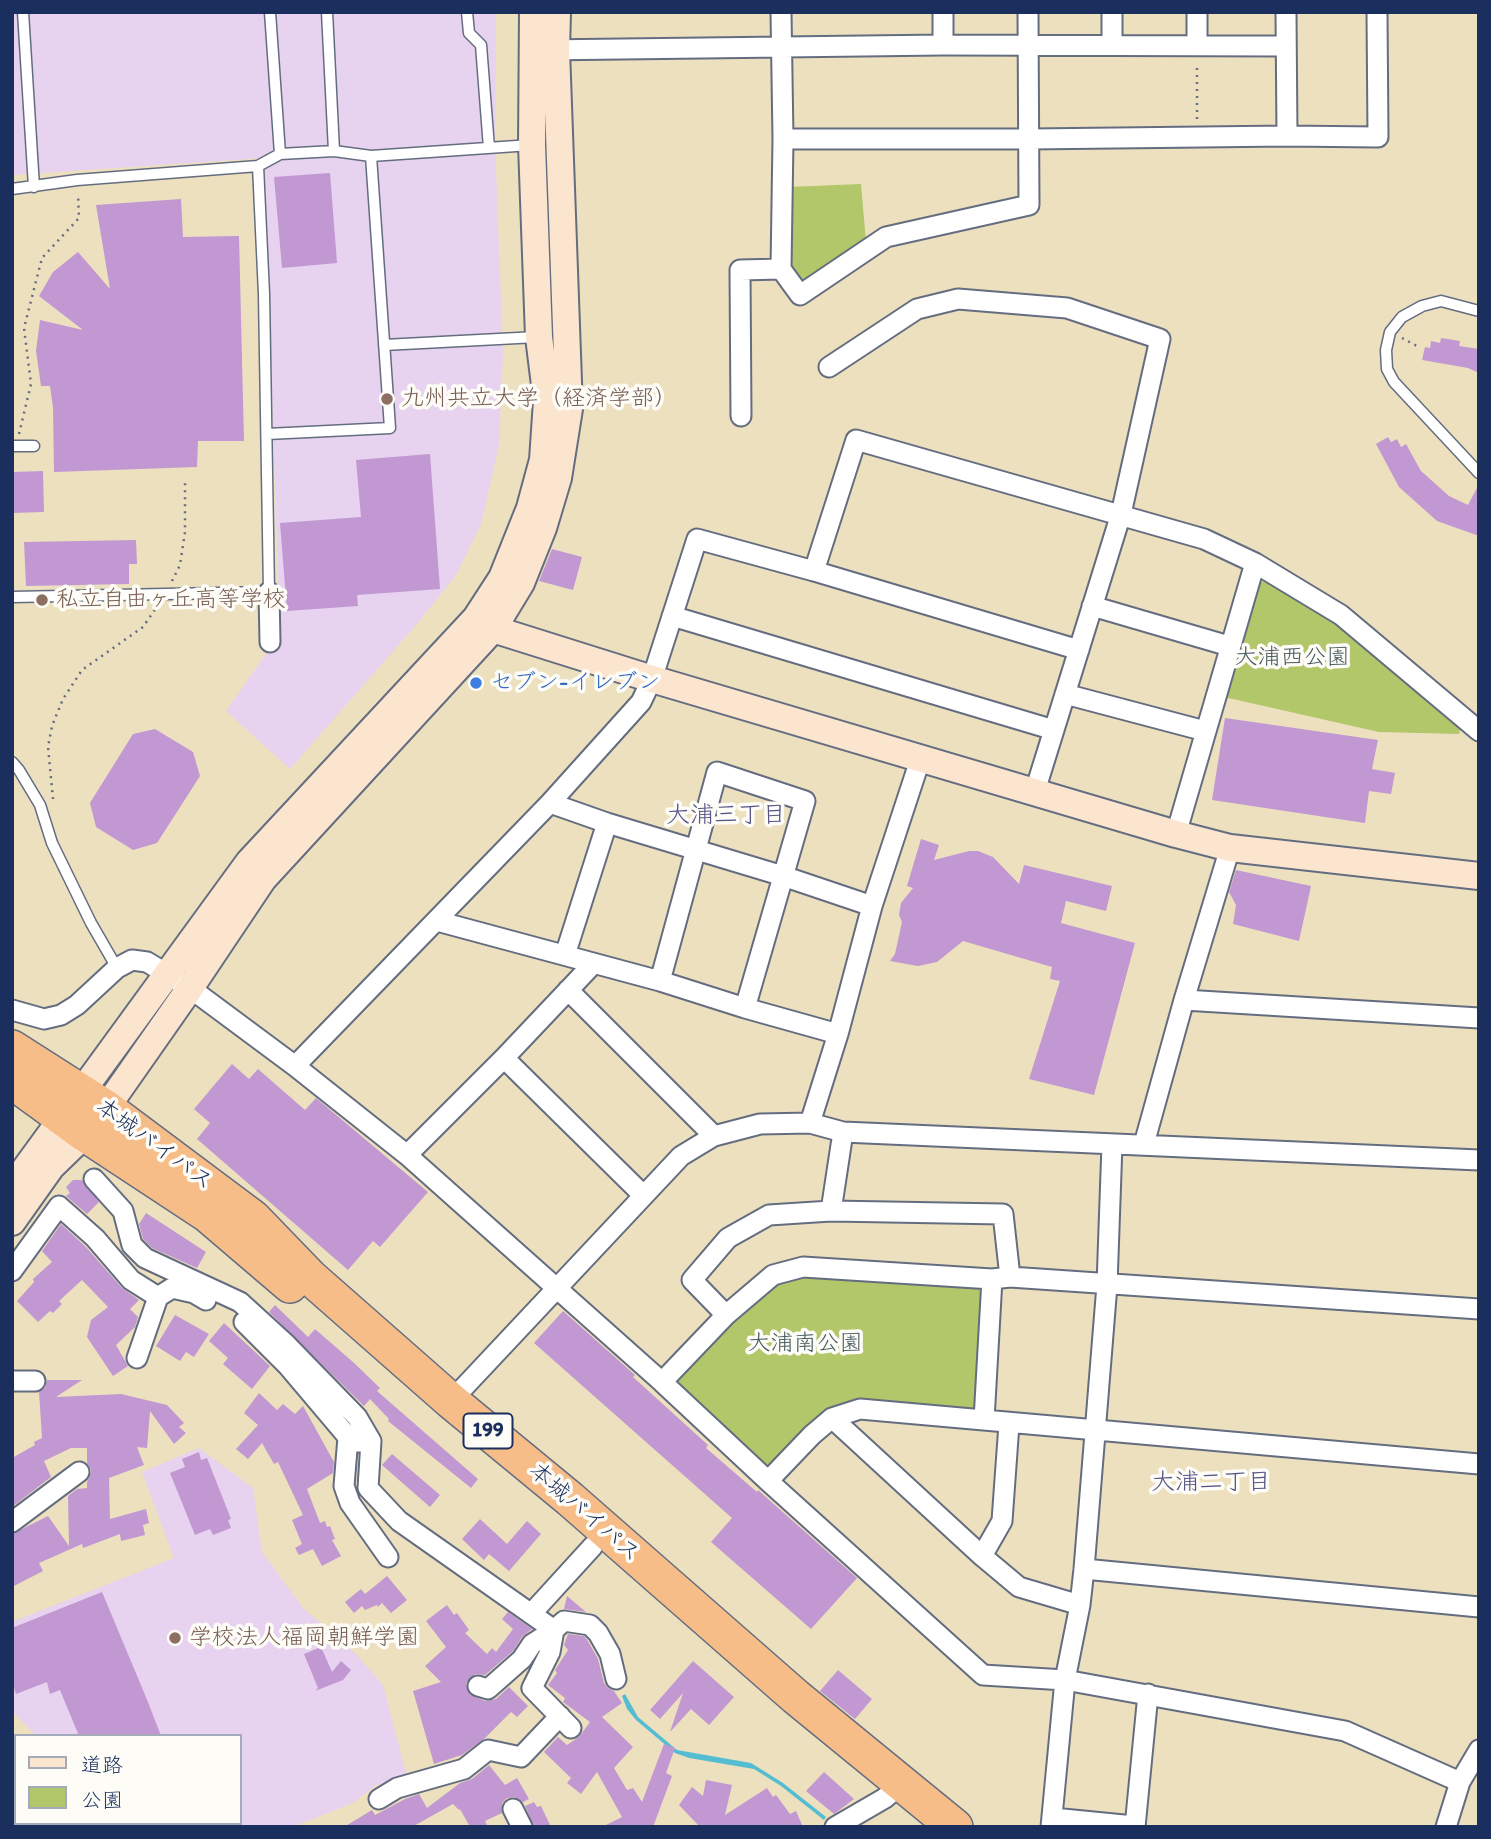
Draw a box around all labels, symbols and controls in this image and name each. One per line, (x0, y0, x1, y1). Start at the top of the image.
place label: 九州共立大学（経済学部） (401, 385, 677, 413)
marker: 九州共立大学（経済学部） (379, 391, 395, 407)
place label: 私立自由ヶ丘高等学校 (56, 586, 286, 614)
marker: 私立自由ヶ丘高等学校 (34, 592, 50, 608)
park label: 大浦西公園 (1235, 644, 1349, 672)
place label: セブン-イレブン (490, 669, 660, 697)
marker: セブン-イレブン (468, 675, 484, 691)
district label: 大浦三丁目 (666, 802, 786, 830)
street label: 本城バイパス (90, 1093, 218, 1197)
park label: 大浦南公園 (748, 1330, 862, 1358)
road number: 199 (463, 1414, 512, 1448)
street label: 本城バイパス (523, 1457, 645, 1569)
district label: 大浦二丁目 (1151, 1469, 1271, 1497)
place label: 学校法人福岡朝鮮学園 (189, 1624, 419, 1652)
marker: 学校法人福岡朝鮮学園 (167, 1630, 183, 1646)
legend (14, 1734, 242, 1825)
text: 道路 (81, 1752, 123, 1777)
text: 公園 (81, 1787, 123, 1812)

